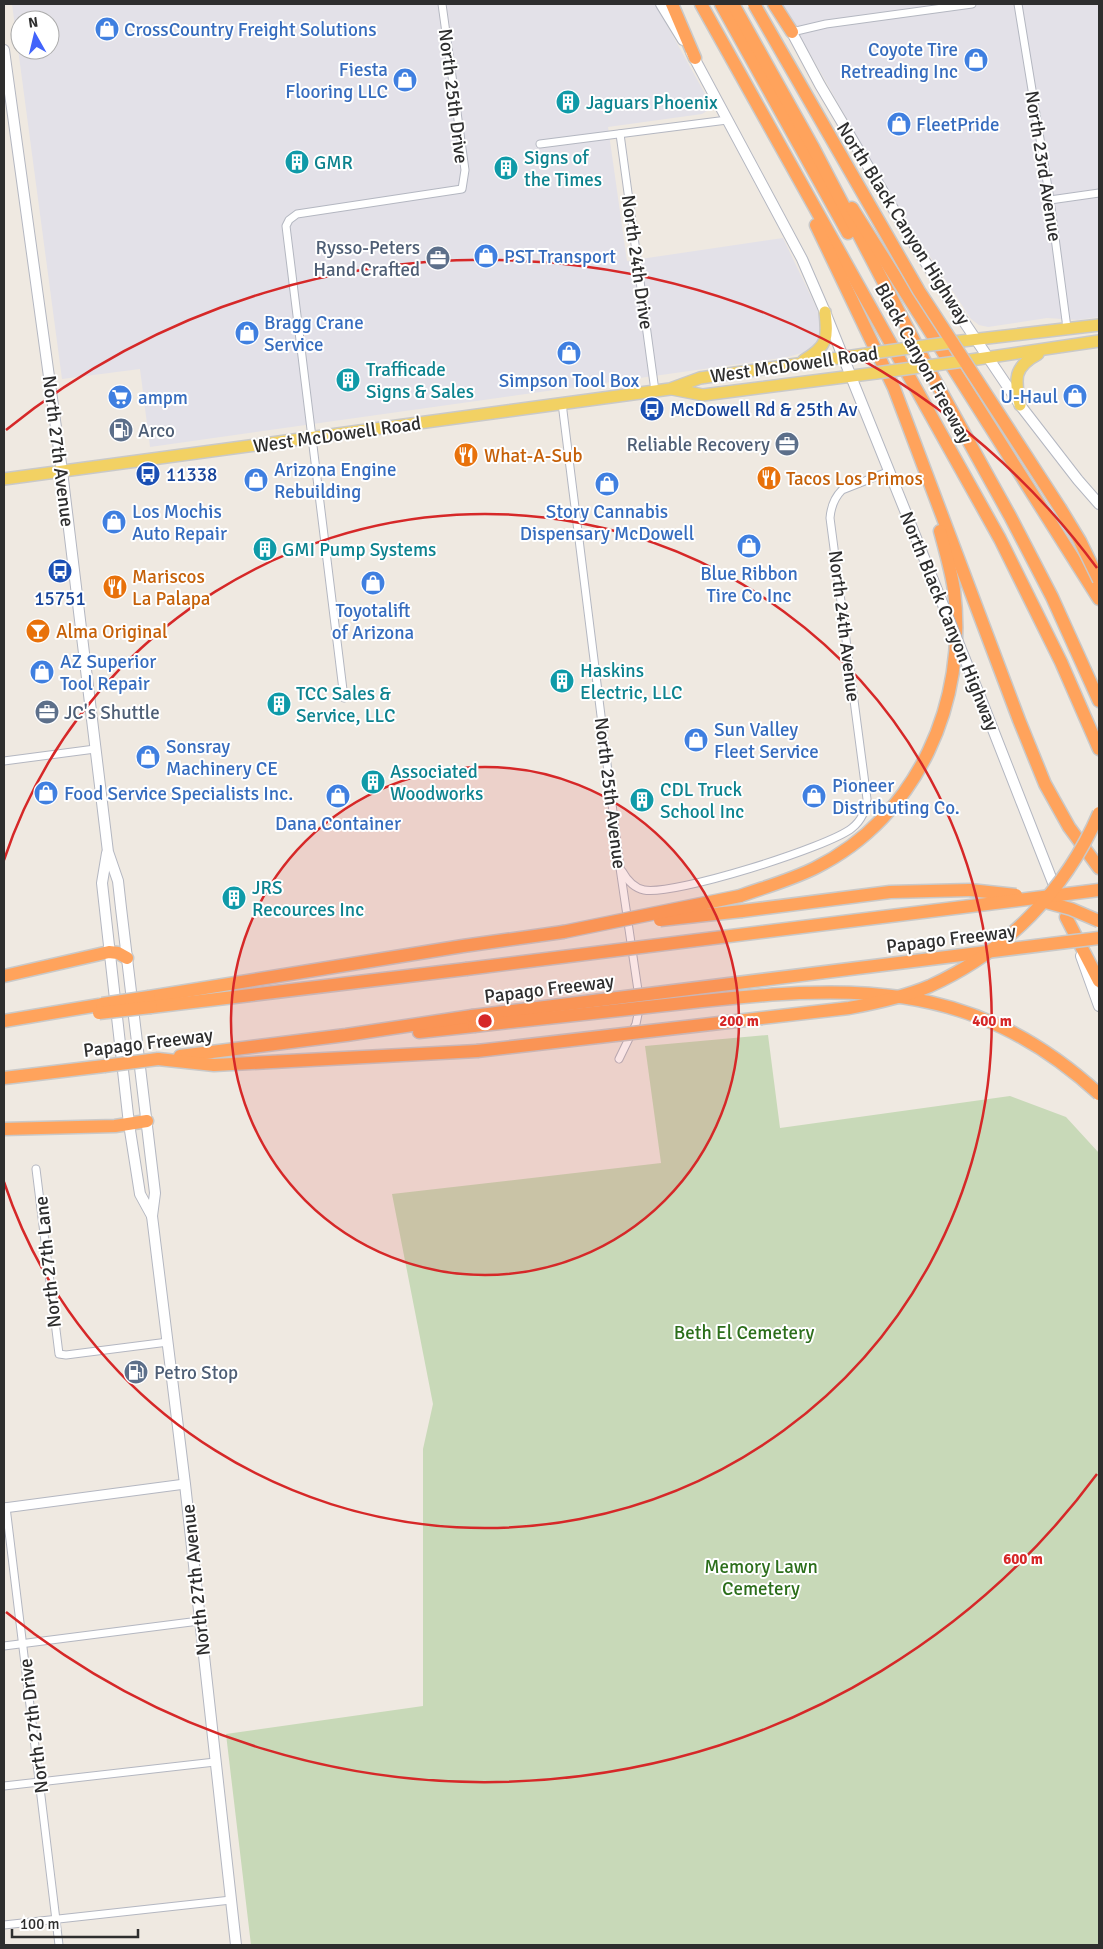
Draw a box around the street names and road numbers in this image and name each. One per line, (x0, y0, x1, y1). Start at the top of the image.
street label: North 25th Drive (433, 27, 473, 165)
street label: North 23rd Avenue (1019, 89, 1067, 243)
street label: North Black Canyon Highway (831, 118, 976, 329)
street label: North 24th Drive (616, 193, 658, 331)
street label: Black Canyon Freeway (869, 279, 977, 448)
street label: West McDowell Road (709, 341, 880, 389)
street label: North 27th Avenue (37, 374, 79, 528)
street label: West McDowell Road (252, 411, 423, 459)
street label: North Black Canyon Highway (894, 508, 1004, 735)
street label: North 24th Avenue (823, 549, 865, 703)
street label: North 25th Avenue (589, 716, 631, 870)
street label: Papago Freeway (885, 919, 1017, 959)
street label: Papago Freeway (483, 969, 615, 1009)
street label: Papago Freeway (82, 1023, 214, 1063)
street label: North 27th Lane (29, 1195, 67, 1329)
street label: North 27th Avenue (176, 1503, 216, 1657)
street label: North 27th Drive (14, 1657, 54, 1795)

